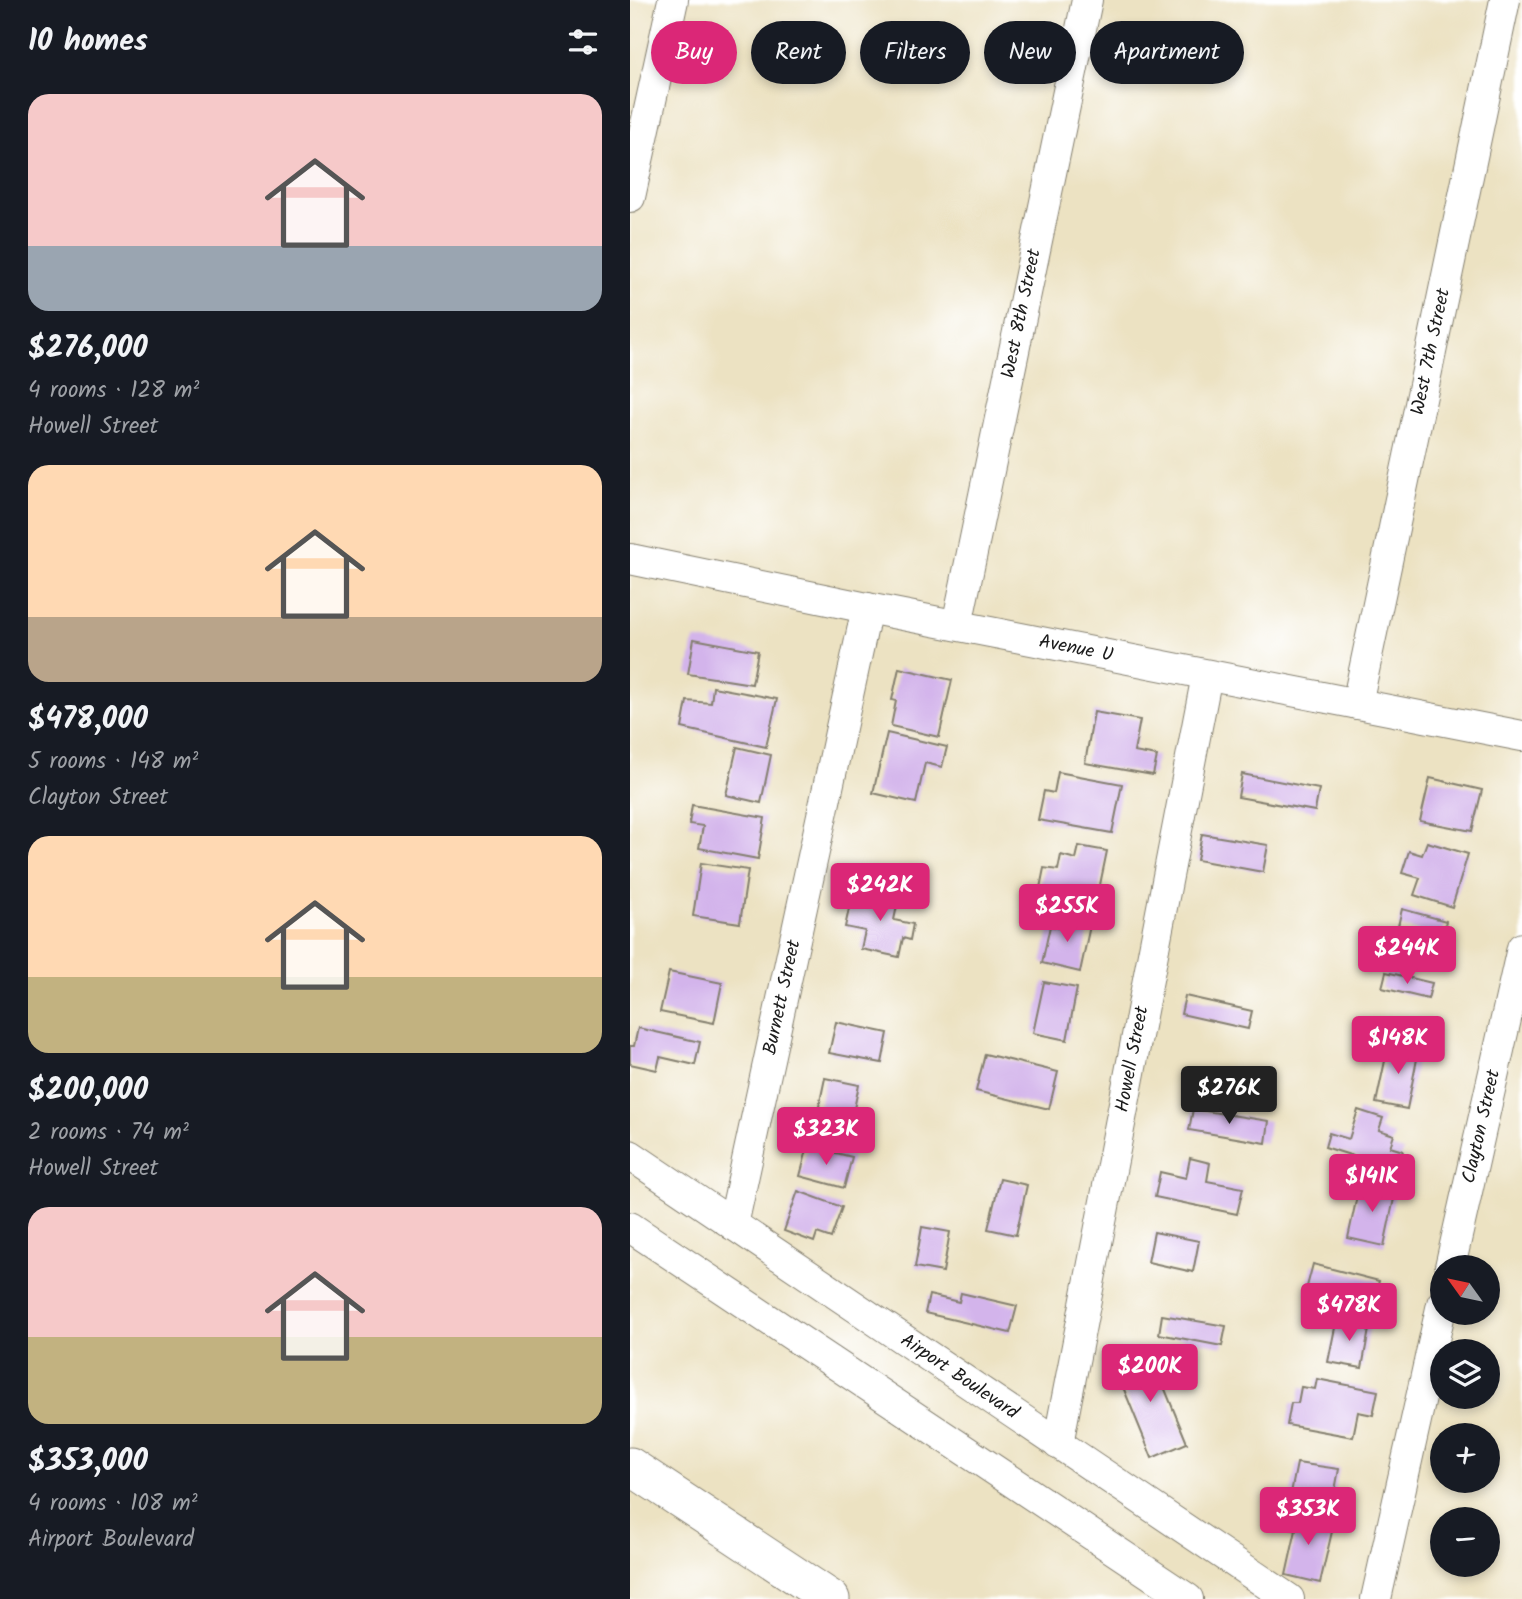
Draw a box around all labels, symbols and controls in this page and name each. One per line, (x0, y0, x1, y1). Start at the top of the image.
text: 10 homes (28, 18, 148, 66)
chip: Buy (651, 21, 737, 84)
chip: Rent (751, 21, 846, 84)
chip: Filters (860, 21, 970, 84)
chip: New (984, 21, 1076, 84)
chip: Apartment (1090, 21, 1244, 84)
icon: filters (564, 23, 602, 61)
icon: home (252, 140, 378, 266)
street label: West 8th Street (994, 246, 1050, 381)
street label: West 7th Street (1403, 285, 1459, 418)
text: $276,000 (28, 325, 148, 373)
text: 4 rooms · 128 m² (28, 373, 199, 409)
text: Howell Street (28, 409, 158, 445)
icon: home (252, 511, 378, 637)
street label: Avenue U (1036, 627, 1116, 671)
text: $478,000 (28, 696, 148, 744)
text: 5 rooms · 148 m² (28, 744, 198, 780)
text: Clayton Street (28, 780, 168, 816)
pin: $242K (831, 864, 929, 923)
text: $242K (847, 868, 913, 904)
icon: home (252, 882, 378, 1008)
pin: $255K (1018, 884, 1116, 944)
text: $255K (1035, 889, 1099, 925)
pin: $244K (1358, 926, 1456, 986)
text: $244K (1374, 931, 1440, 967)
street label: Burnett Street (755, 936, 810, 1058)
street label: Howell Street (1108, 1003, 1158, 1115)
pin: $148K (1349, 1016, 1447, 1076)
text: $148K (1368, 1021, 1428, 1057)
pin: $276K (1180, 1066, 1278, 1126)
street label: Clayton Street (1454, 1066, 1509, 1186)
text: $200,000 (28, 1067, 148, 1115)
text: $276K (1197, 1071, 1261, 1107)
pin: $323K (777, 1108, 875, 1167)
text: $323K (793, 1112, 859, 1148)
text: 2 rooms · 74 m² (28, 1115, 189, 1151)
text: Howell Street (28, 1151, 158, 1187)
pin: $141K (1323, 1154, 1421, 1214)
text: $141K (1345, 1159, 1399, 1195)
icon: home (252, 1253, 378, 1379)
north arrow (1430, 1255, 1500, 1325)
map controls (1430, 1255, 1500, 1577)
pin: $478K (1300, 1284, 1398, 1343)
text: $478K (1317, 1288, 1381, 1324)
street label: Airport Boulevard (894, 1326, 1025, 1428)
button: layers (1430, 1339, 1500, 1409)
pin: $200K (1101, 1344, 1199, 1404)
text: $200K (1118, 1349, 1182, 1385)
button: + (1430, 1423, 1500, 1493)
text: $353,000 (28, 1438, 148, 1486)
text: 4 rooms · 108 m² (28, 1486, 198, 1522)
pin: $353K (1259, 1488, 1357, 1547)
text: $353K (1276, 1492, 1340, 1528)
button: − (1430, 1507, 1500, 1577)
text: Airport Boulevard (28, 1522, 194, 1558)

